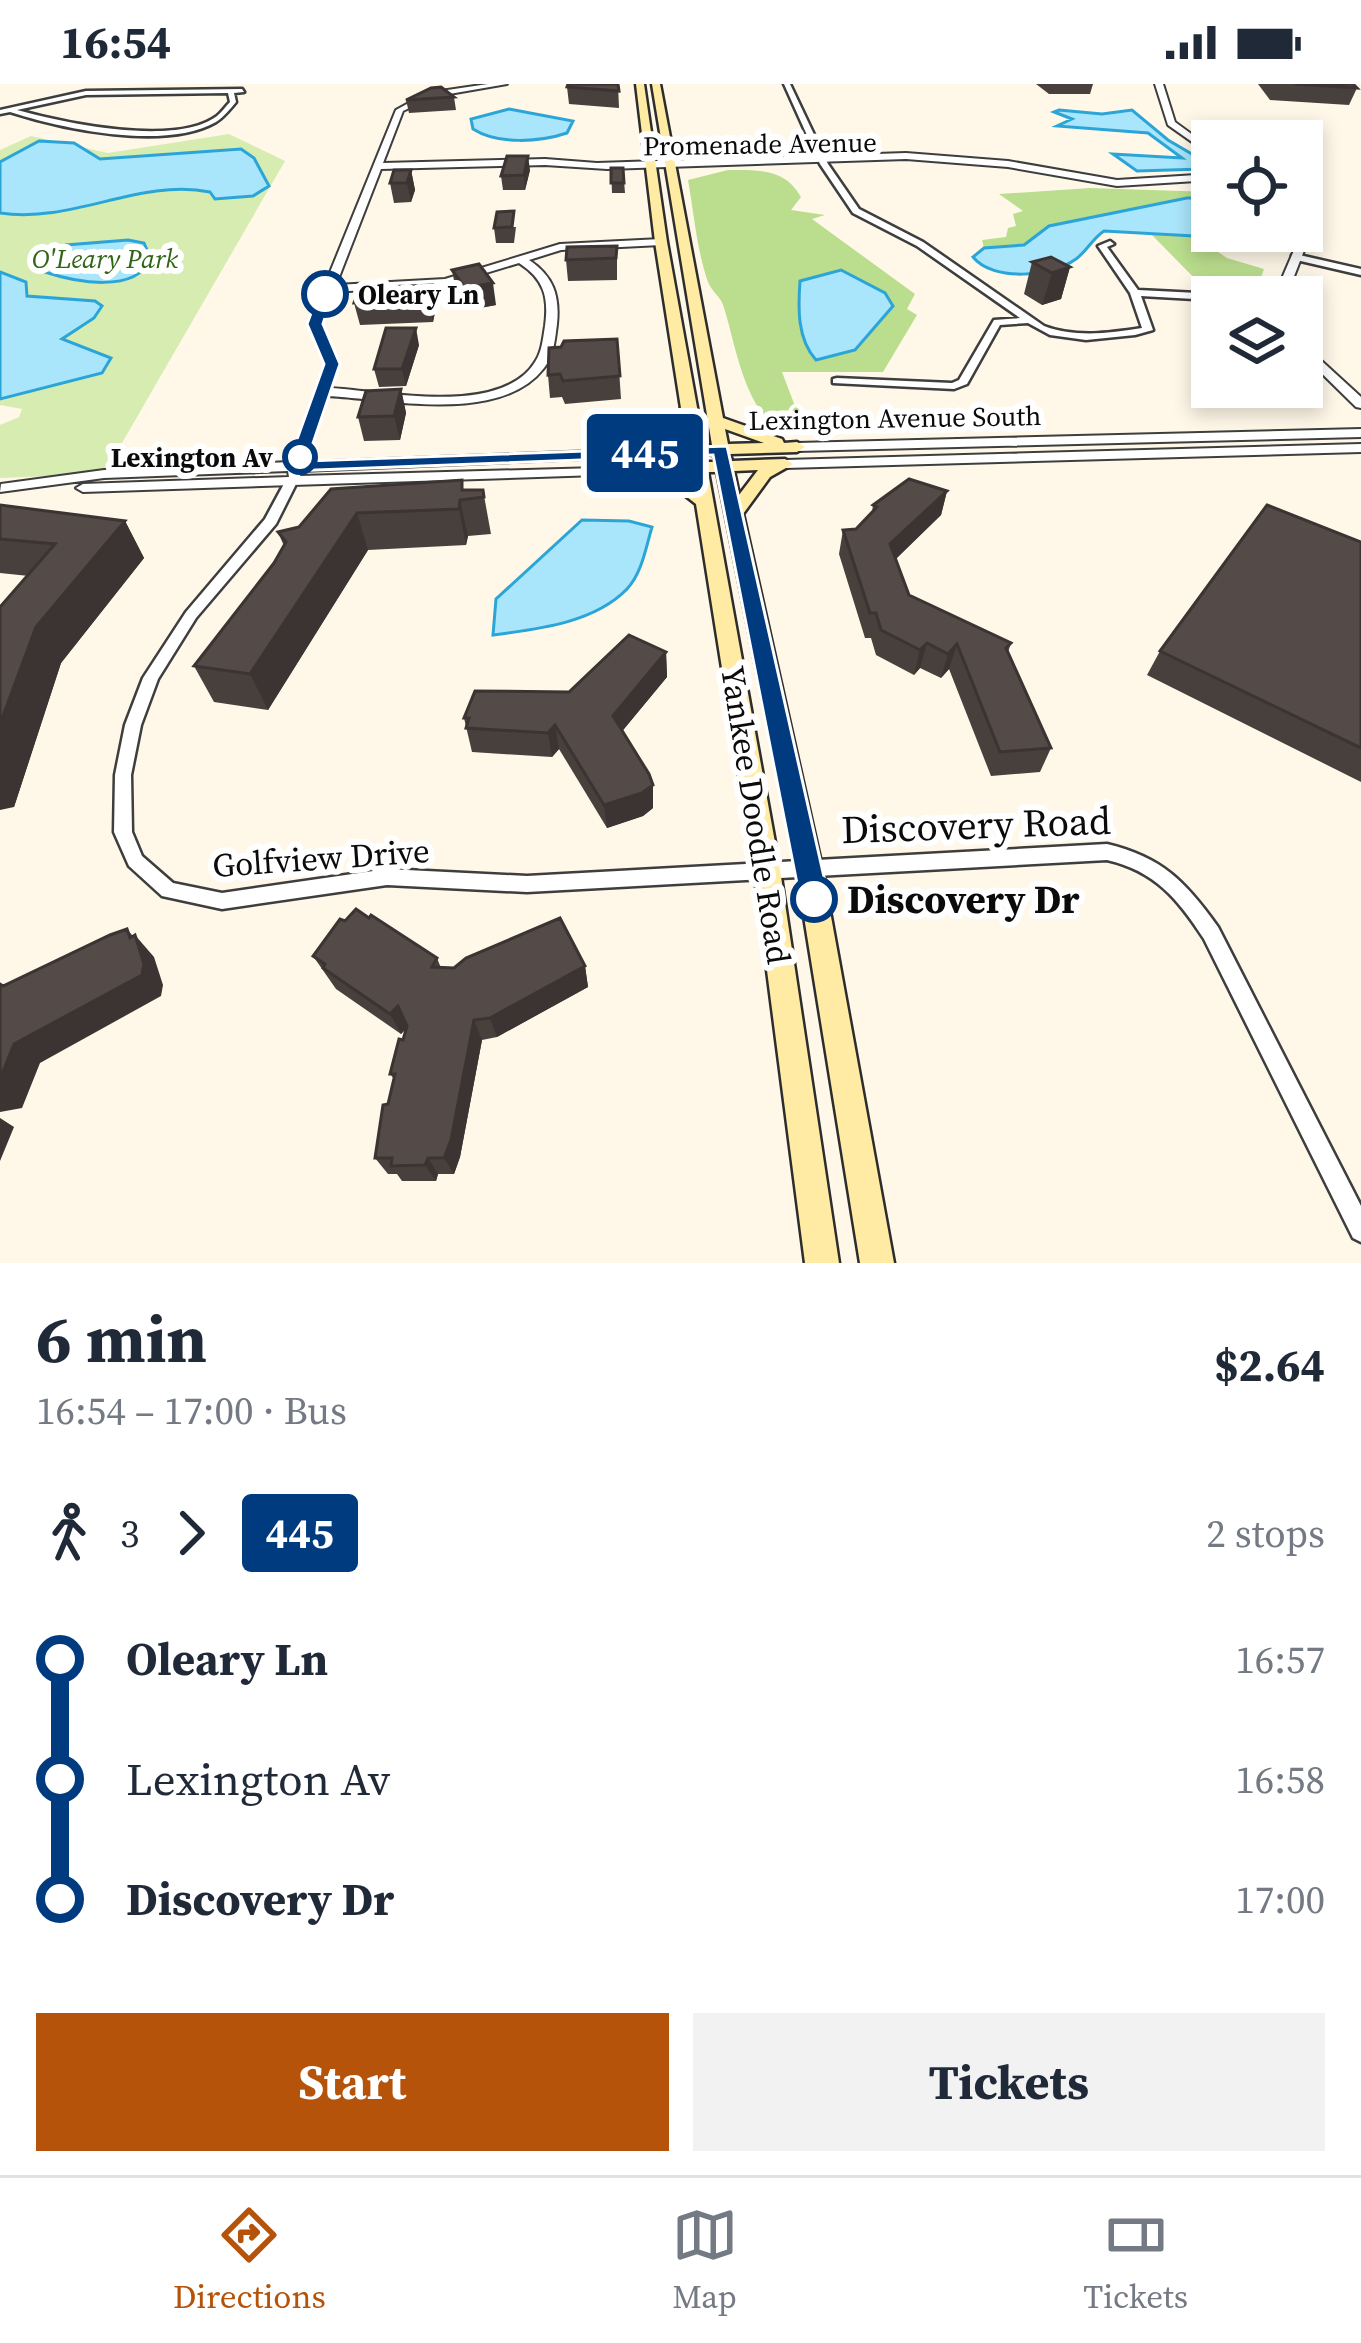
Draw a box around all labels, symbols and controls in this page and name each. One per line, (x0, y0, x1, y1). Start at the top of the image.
text: 16:54 (60, 11, 171, 73)
map controls (1191, 120, 1323, 408)
button: locate (1191, 120, 1323, 252)
street label: Promenade Avenue (643, 123, 877, 165)
park label: O'Leary Park (32, 240, 178, 277)
marker: Oleary Ln (303, 272, 347, 316)
place label: Oleary Ln (358, 276, 480, 313)
button: layers (1191, 276, 1323, 408)
street label: Lexington Avenue South (748, 397, 1042, 439)
line badge: 445 (576, 414, 714, 492)
text: 445 (611, 424, 679, 482)
place label: Lexington Av (111, 439, 274, 476)
marker: Lexington Av (284, 441, 316, 473)
street label: Yankee Doodle Road (710, 663, 802, 968)
street label: Discovery Road (840, 794, 1112, 856)
street label: Golfview Drive (211, 828, 431, 888)
place label: Discovery Dr (847, 873, 1080, 926)
marker: Discovery Dr (792, 877, 836, 921)
text: 6 min (36, 1294, 207, 1384)
text: $2.64 (1214, 1334, 1325, 1396)
text: 16:54 – 17:00 · Bus (36, 1384, 347, 1437)
icon: walk (36, 1500, 102, 1566)
icon: forward (158, 1500, 224, 1566)
text: 445 (266, 1504, 334, 1562)
text: 3 (120, 1507, 140, 1560)
text: 2 stops (1206, 1507, 1325, 1560)
text: Oleary Ln (126, 1628, 328, 1690)
text: 16:57 (1235, 1633, 1325, 1686)
text: Lexington Av (126, 1748, 390, 1810)
text: 16:58 (1235, 1753, 1325, 1806)
text: Discovery Dr (126, 1868, 394, 1930)
text: 17:00 (1235, 1873, 1325, 1926)
button: Start (36, 2013, 669, 2151)
button: Tickets (693, 2013, 1325, 2151)
tab: Directions (173, 2202, 326, 2319)
tab: Map (672, 2202, 738, 2319)
tab: Tickets (1083, 2202, 1188, 2319)

